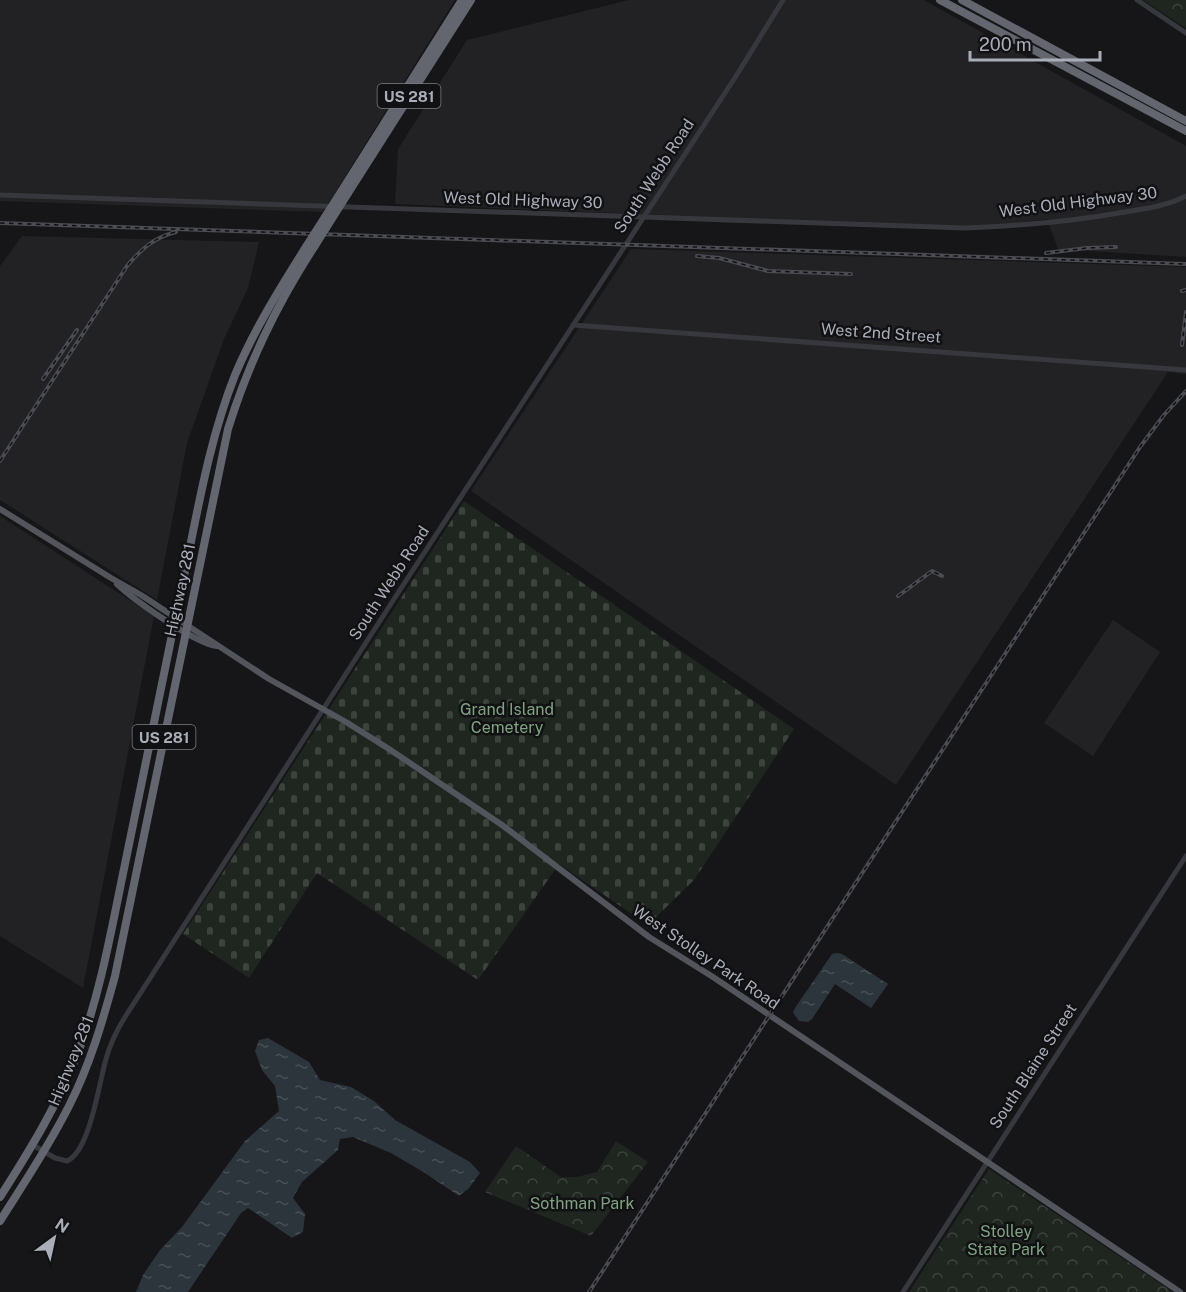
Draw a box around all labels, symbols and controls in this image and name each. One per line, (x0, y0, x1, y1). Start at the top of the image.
scale bar (970, 24, 1100, 62)
text: 200 m (979, 34, 1032, 55)
road number: US 281 (378, 84, 440, 108)
street label: South Webb Road (610, 115, 698, 237)
street label: West Old Highway 30 (998, 183, 1158, 221)
street label: West Old Highway 30 (443, 188, 603, 212)
street label: West 2nd Street (820, 319, 942, 347)
street label: South Webb Road (345, 522, 433, 644)
street label: Highway 281 (161, 542, 199, 638)
park label: Grand Island Cemetery (460, 700, 554, 737)
road number: US 281 (132, 725, 195, 749)
street label: West Stolley Park Road (629, 901, 783, 1013)
street label: South Blaine Street (985, 1000, 1081, 1132)
street label: Highway 281 (44, 1014, 98, 1108)
park label: Sothman Park (530, 1194, 634, 1213)
north arrow (24, 1208, 84, 1268)
text: N (51, 1214, 72, 1237)
park label: Stolley State Park (967, 1222, 1045, 1259)

